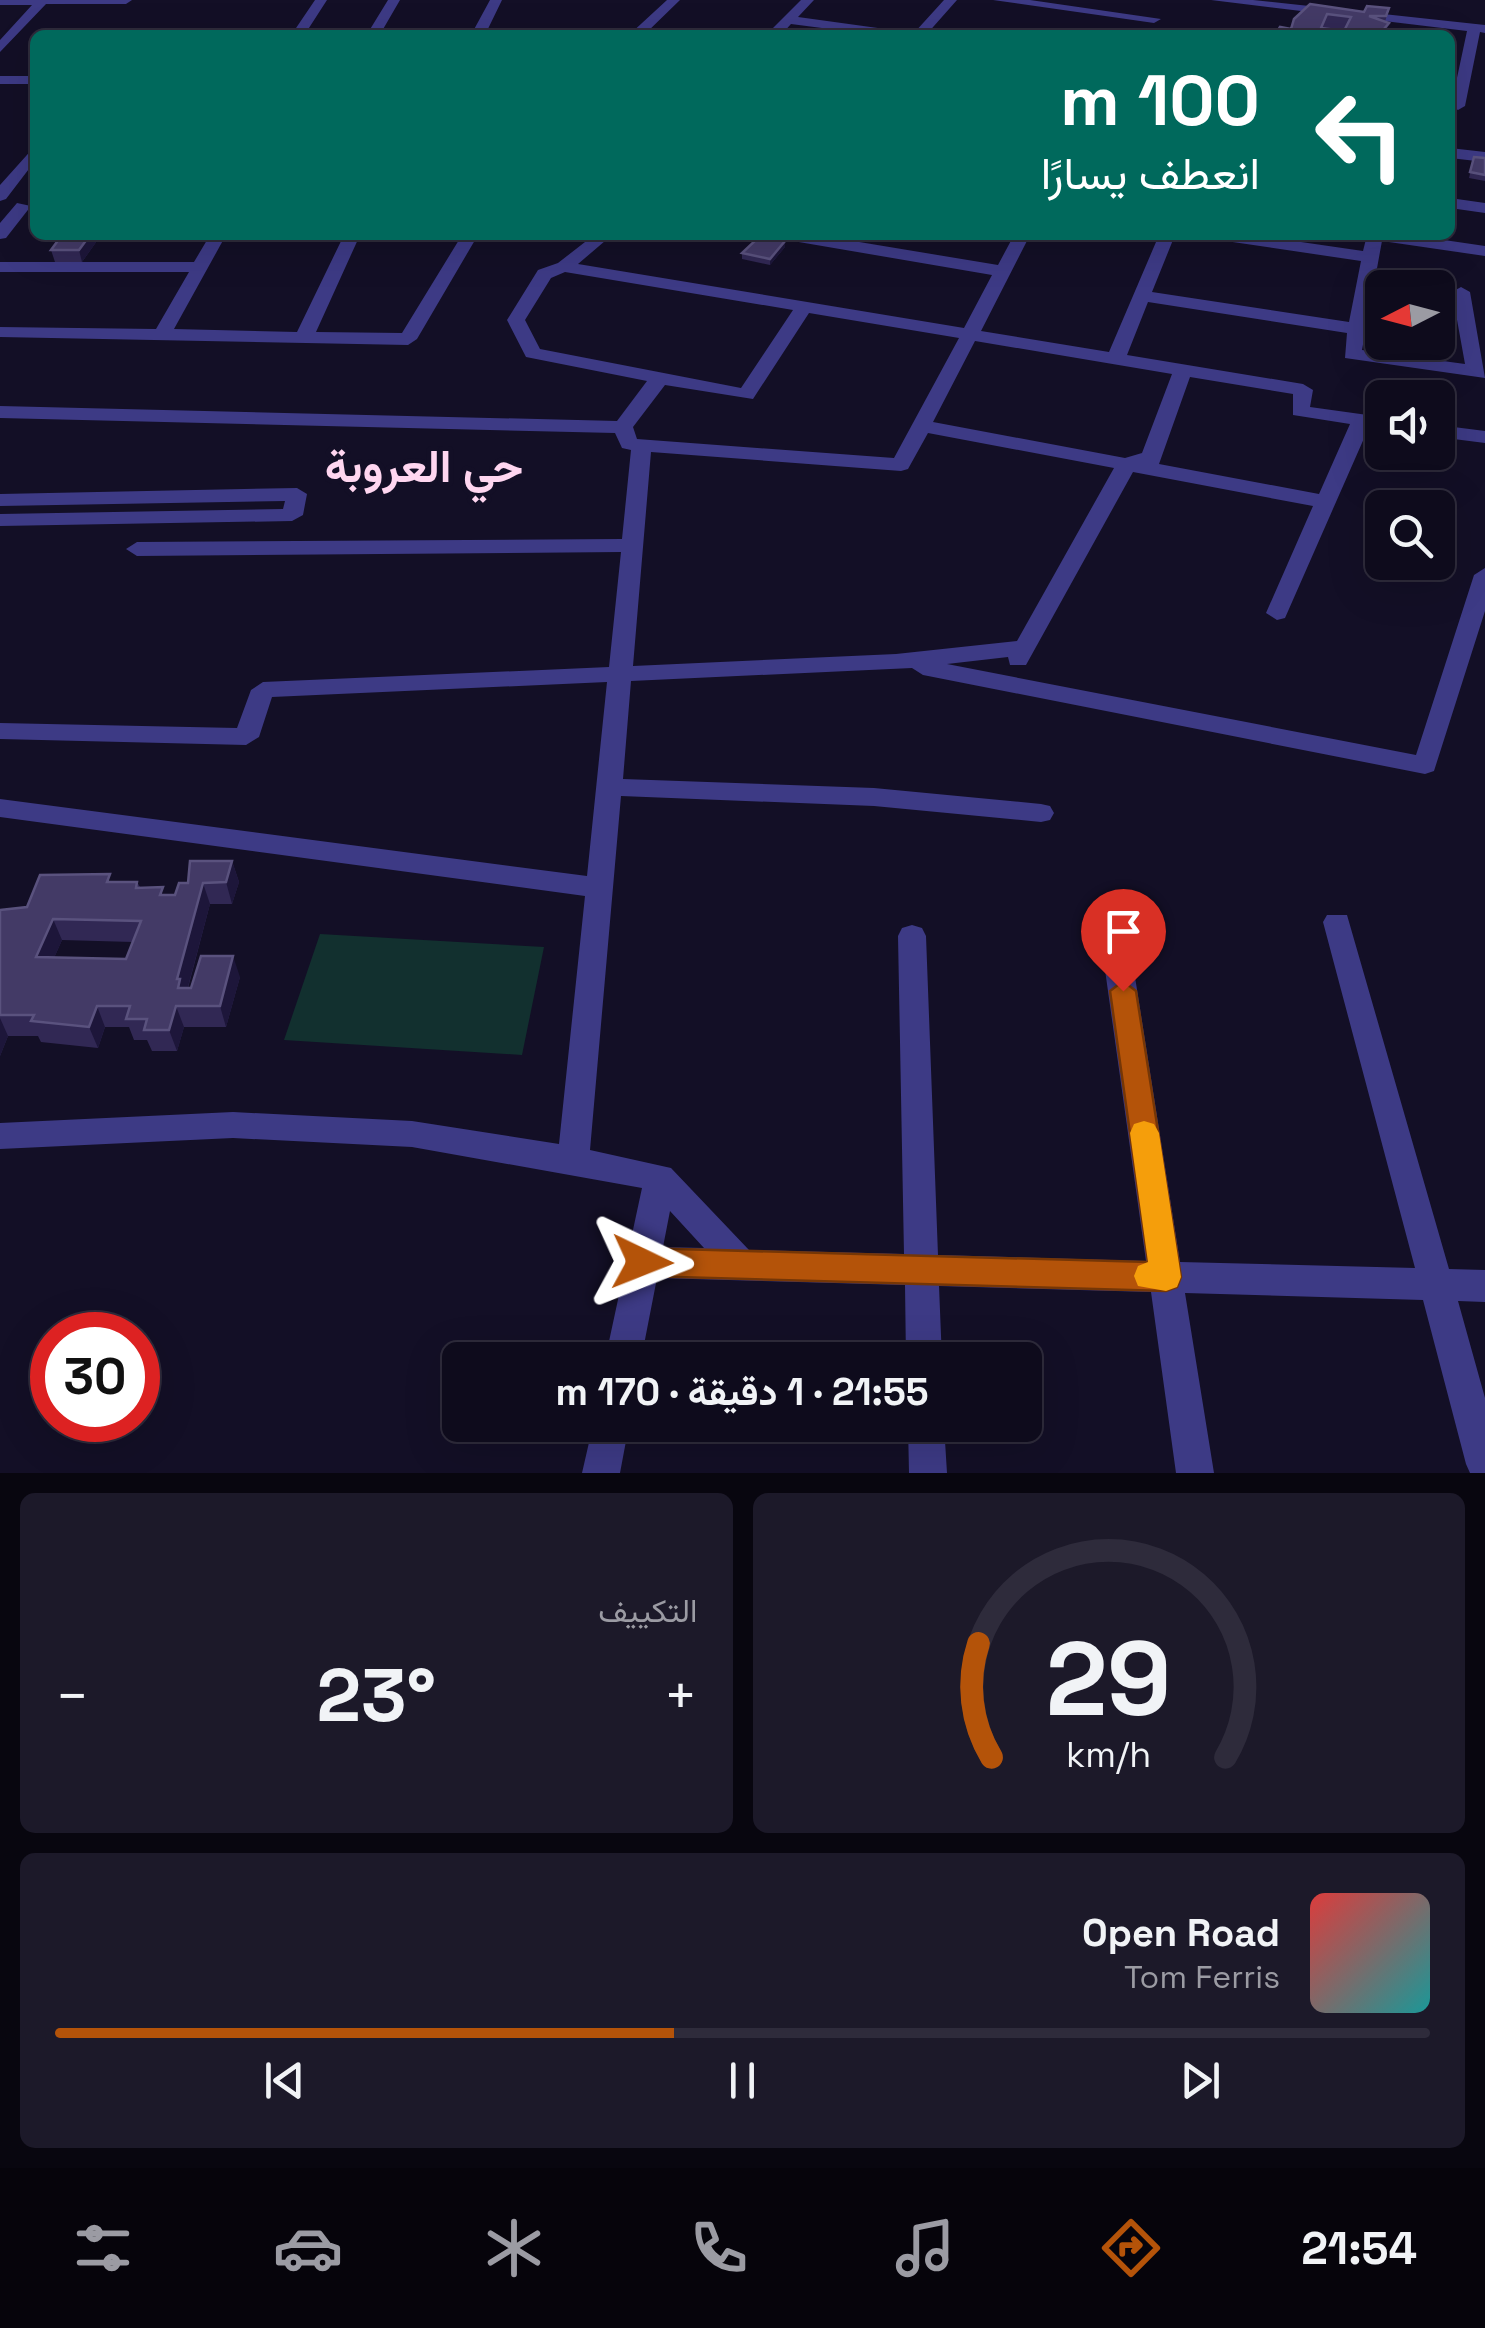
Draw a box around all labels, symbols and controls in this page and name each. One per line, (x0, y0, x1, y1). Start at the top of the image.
text: 100 m (1060, 56, 1260, 145)
icon: left (1295, 70, 1425, 200)
text: انعطف يسارًا (1041, 145, 1260, 202)
north arrow (1365, 270, 1455, 360)
map controls (1365, 270, 1455, 580)
button: sound (1365, 380, 1455, 470)
district label: حي العروبة (325, 438, 523, 503)
button: search (1365, 490, 1455, 580)
pin (1081, 889, 1166, 992)
icon: arrive (1096, 904, 1151, 959)
position arrow (590, 1210, 694, 1314)
speed limit sign: 30 (30, 1312, 160, 1442)
text: 21:55 · 1 دقيقة · 170 m (555, 1368, 929, 1416)
text: التكييف (598, 1591, 698, 1631)
text: 29 (1046, 1613, 1172, 1745)
text: 23° (316, 1647, 436, 1743)
text: − (55, 1661, 89, 1731)
text: + (663, 1661, 697, 1731)
text: km/h (1066, 1732, 1151, 1777)
text: Open Road (1082, 1909, 1280, 1957)
text: Tom Ferris (1124, 1957, 1280, 1997)
icon: previous (257, 2053, 312, 2108)
icon: pause (715, 2053, 770, 2108)
icon: next (1173, 2053, 1228, 2108)
icon: filters (68, 2213, 138, 2283)
icon: car (273, 2213, 343, 2283)
icon: climate (479, 2213, 549, 2283)
icon: phone (684, 2213, 754, 2283)
icon: music (890, 2213, 960, 2283)
icon: directions (1096, 2213, 1166, 2283)
text: 21:54 (1301, 2220, 1417, 2277)

